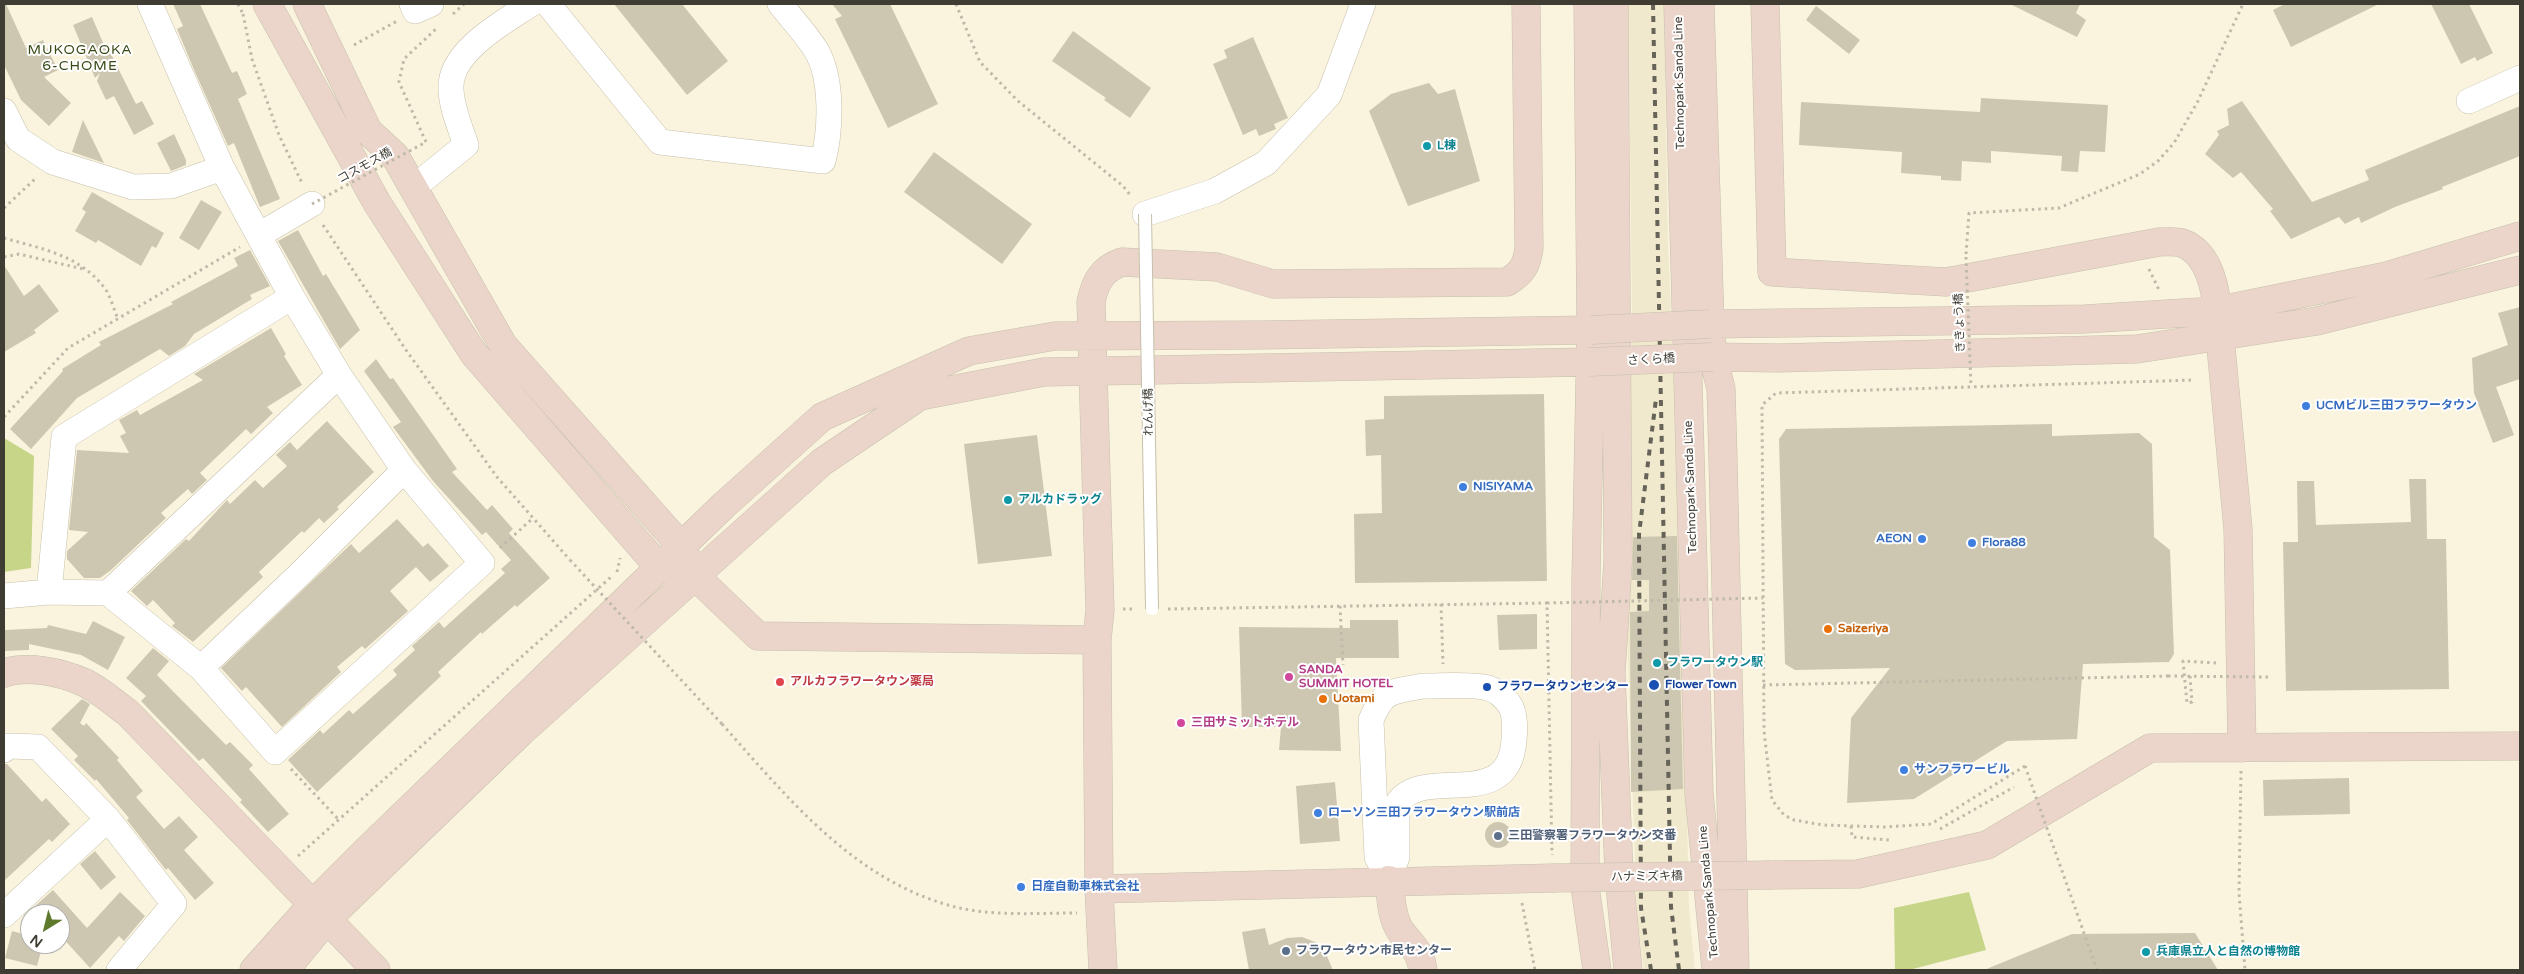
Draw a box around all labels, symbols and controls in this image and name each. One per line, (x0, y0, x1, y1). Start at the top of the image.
street label: Technopark Sanda Line (1672, 16, 1688, 150)
district label: MUKOGAOKA 6-CHOME (26, 42, 134, 74)
place label: L棟 (1437, 139, 1456, 153)
marker: L棟 (1421, 140, 1433, 152)
street label: コスモス橋 (335, 145, 395, 187)
street label: ききょう橋 (1952, 293, 1968, 353)
street label: さくら橋 (1627, 352, 1675, 368)
street label: れんげ橋 (1141, 388, 1157, 436)
place label: UCMビル三田フラワータウン (2316, 399, 2477, 413)
marker: UCMビル三田フラワータウン (2300, 400, 2312, 412)
street label: Technopark Sanda Line (1681, 420, 1701, 554)
place label: NISIYAMA (1473, 480, 1533, 494)
marker: NISIYAMA (1457, 481, 1469, 493)
place label: アルカドラッグ (1018, 493, 1102, 507)
marker: アルカドラッグ (1002, 494, 1014, 506)
place label: AEON (1876, 532, 1912, 546)
marker: AEON (1916, 533, 1928, 545)
place label: Flora88 (1982, 536, 2026, 550)
marker: Flora88 (1966, 537, 1978, 549)
place label: Saizeriya (1838, 622, 1889, 636)
marker: Saizeriya (1822, 623, 1834, 635)
place label: フラワータウン駅 (1667, 656, 1763, 670)
marker: フラワータウン駅 (1651, 657, 1663, 669)
place label: SANDA SUMMIT HOTEL (1299, 663, 1393, 691)
marker: SANDA SUMMIT HOTEL (1283, 671, 1295, 683)
place label: アルカフラワータウン薬局 (790, 675, 934, 689)
marker: アルカフラワータウン薬局 (774, 676, 786, 688)
marker: Flower Town (1647, 678, 1661, 692)
place label: Flower Town (1665, 678, 1737, 692)
place label: フラワータウンセンター (1497, 680, 1629, 694)
marker: フラワータウンセンター (1481, 681, 1493, 693)
place label: Uotami (1333, 692, 1374, 706)
marker: Uotami (1317, 693, 1329, 705)
place label: 三田サミットホテル (1191, 716, 1299, 730)
marker: 三田サミットホテル (1175, 717, 1187, 729)
place label: サンフラワービル (1914, 763, 2010, 777)
marker: サンフラワービル (1898, 764, 1910, 776)
place label: ローソン三田フラワータウン駅前店 (1328, 806, 1520, 820)
marker: ローソン三田フラワータウン駅前店 (1312, 807, 1324, 819)
street label: Technopark Sanda Line (1696, 825, 1722, 959)
place label: 三田警察署フラワータウン交番 (1508, 829, 1676, 843)
marker: 三田警察署フラワータウン交番 (1492, 830, 1504, 842)
street label: ハナミズキ橋 (1611, 869, 1683, 885)
place label: 日産自動車株式会社 (1031, 880, 1139, 894)
marker: 日産自動車株式会社 (1015, 881, 1027, 893)
north arrow (20, 904, 70, 954)
text: N (27, 931, 46, 951)
place label: フラワータウン市民センター (1296, 944, 1452, 958)
marker: フラワータウン市民センター (1280, 945, 1292, 957)
place label: 兵庫県立人と自然の博物館 (2156, 945, 2300, 959)
marker: 兵庫県立人と自然の博物館 (2140, 946, 2152, 958)

